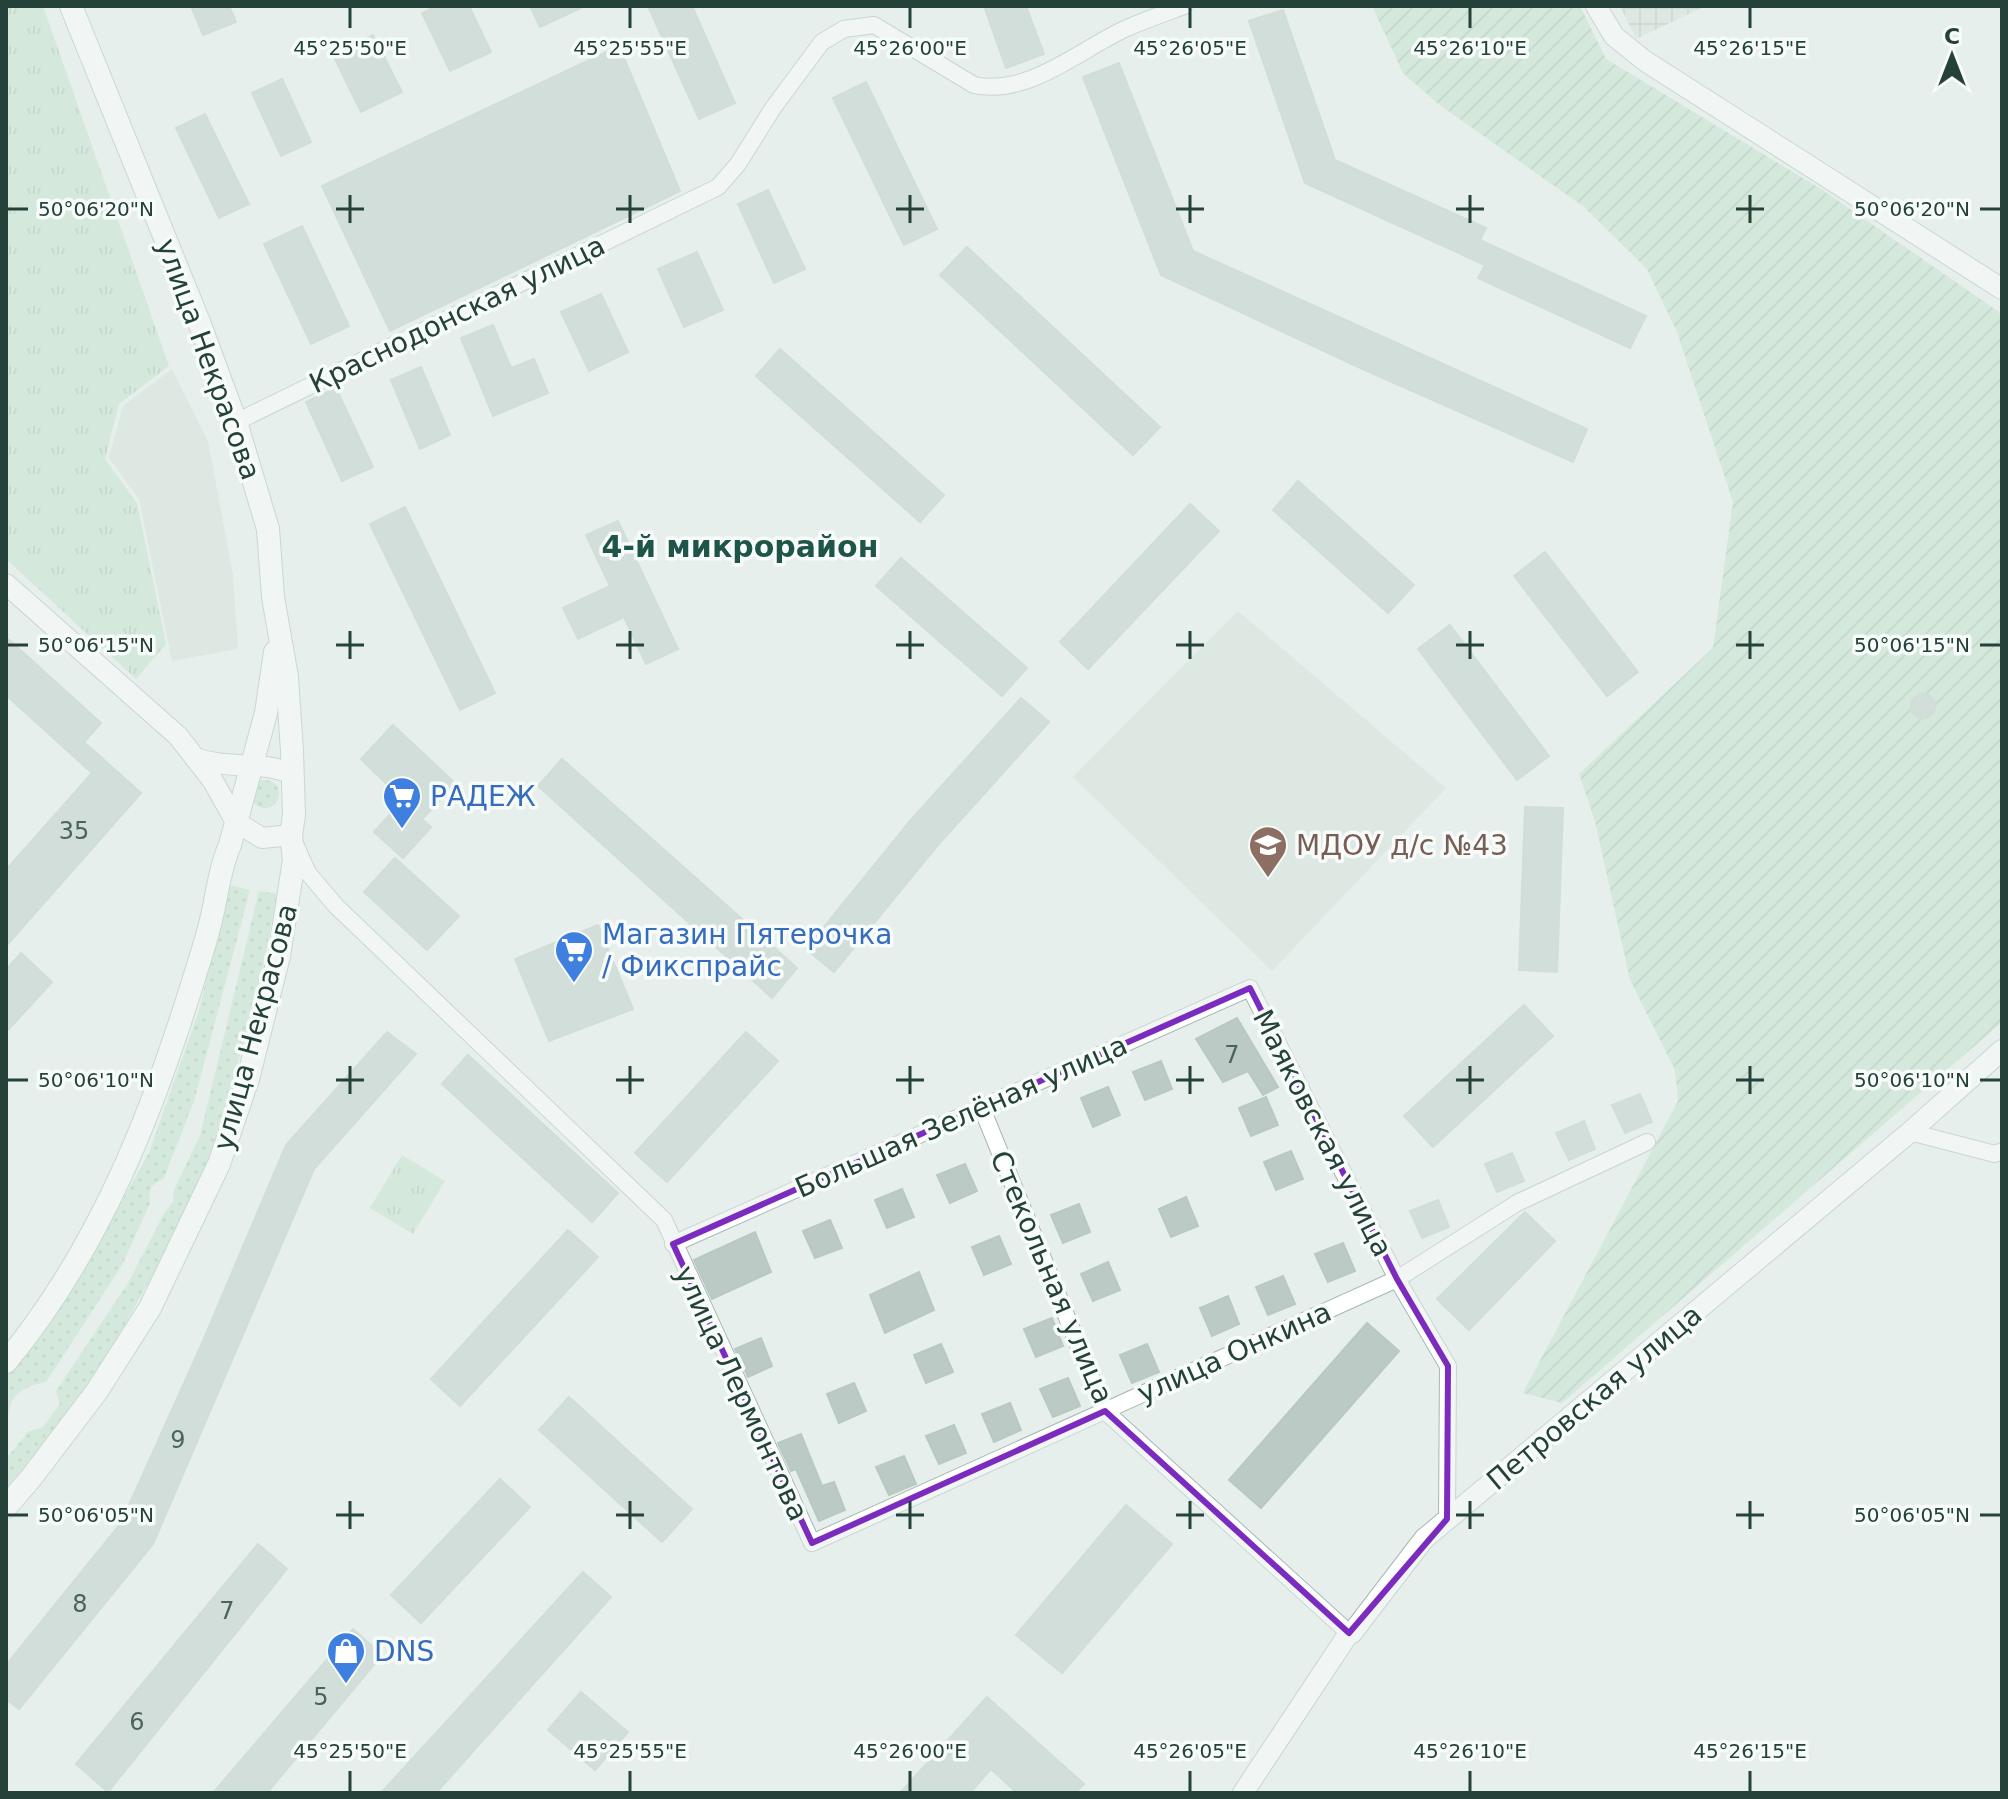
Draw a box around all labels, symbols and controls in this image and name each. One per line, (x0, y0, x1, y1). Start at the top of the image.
north arrow (1912, 16, 1992, 96)
text: С (1944, 24, 1960, 49)
text: 45°25'50"E (293, 36, 407, 60)
text: 45°25'55"E (573, 36, 687, 60)
text: 45°26'00"E (853, 36, 967, 60)
text: 45°26'05"E (1133, 36, 1247, 60)
text: 45°26'10"E (1413, 36, 1527, 60)
text: 45°26'15"E (1693, 36, 1807, 60)
text: 50°06'20"N (38, 197, 154, 221)
text: 50°06'20"N (1854, 197, 1970, 221)
street label: Краснодонская улица (304, 228, 610, 400)
street label: улица Некрасова (150, 234, 267, 484)
district label: 4-й микрорайон (602, 529, 878, 564)
text: 50°06'15"N (38, 633, 154, 657)
text: 50°06'15"N (1854, 633, 1970, 657)
supermarket icon: РАДЕЖ (381, 775, 423, 830)
place label: РАДЕЖ (430, 780, 536, 813)
house number: 35 (59, 817, 89, 845)
school or university icon: МДОУ д/с №43 (1247, 824, 1289, 879)
place label: МДОУ д/с №43 (1296, 829, 1508, 862)
street label: улица Некрасова (207, 900, 304, 1154)
place label: Магазин Пятерочка / Фикспрайс (602, 918, 892, 983)
supermarket icon: Магазин Пятерочка / Фикспрайс (553, 929, 595, 984)
street label: Маяковская улица (1246, 1004, 1399, 1262)
street label: Большая Зелёная улица (790, 1028, 1132, 1205)
house number: 7 (1224, 1041, 1240, 1069)
text: 50°06'10"N (38, 1068, 154, 1092)
text: 50°06'10"N (1854, 1068, 1970, 1092)
street label: Стекольная улица (983, 1146, 1120, 1409)
street label: улица Лермонтова (668, 1260, 815, 1526)
street label: улица Онкина (1132, 1295, 1336, 1410)
street label: Петровская улица (1480, 1298, 1708, 1497)
house number: 9 (170, 1426, 186, 1454)
text: 50°06'05"N (38, 1503, 154, 1527)
text: 50°06'05"N (1854, 1503, 1970, 1527)
house number: 8 (72, 1590, 88, 1618)
house number: 7 (219, 1597, 235, 1625)
shop icon: DNS (325, 1630, 367, 1685)
place label: DNS (374, 1635, 434, 1668)
house number: 5 (313, 1683, 329, 1711)
house number: 6 (129, 1708, 145, 1736)
text: 45°25'50"E (293, 1739, 407, 1763)
text: 45°25'55"E (573, 1739, 687, 1763)
text: 45°26'00"E (853, 1739, 967, 1763)
text: 45°26'05"E (1133, 1739, 1247, 1763)
text: 45°26'10"E (1413, 1739, 1527, 1763)
text: 45°26'15"E (1693, 1739, 1807, 1763)

